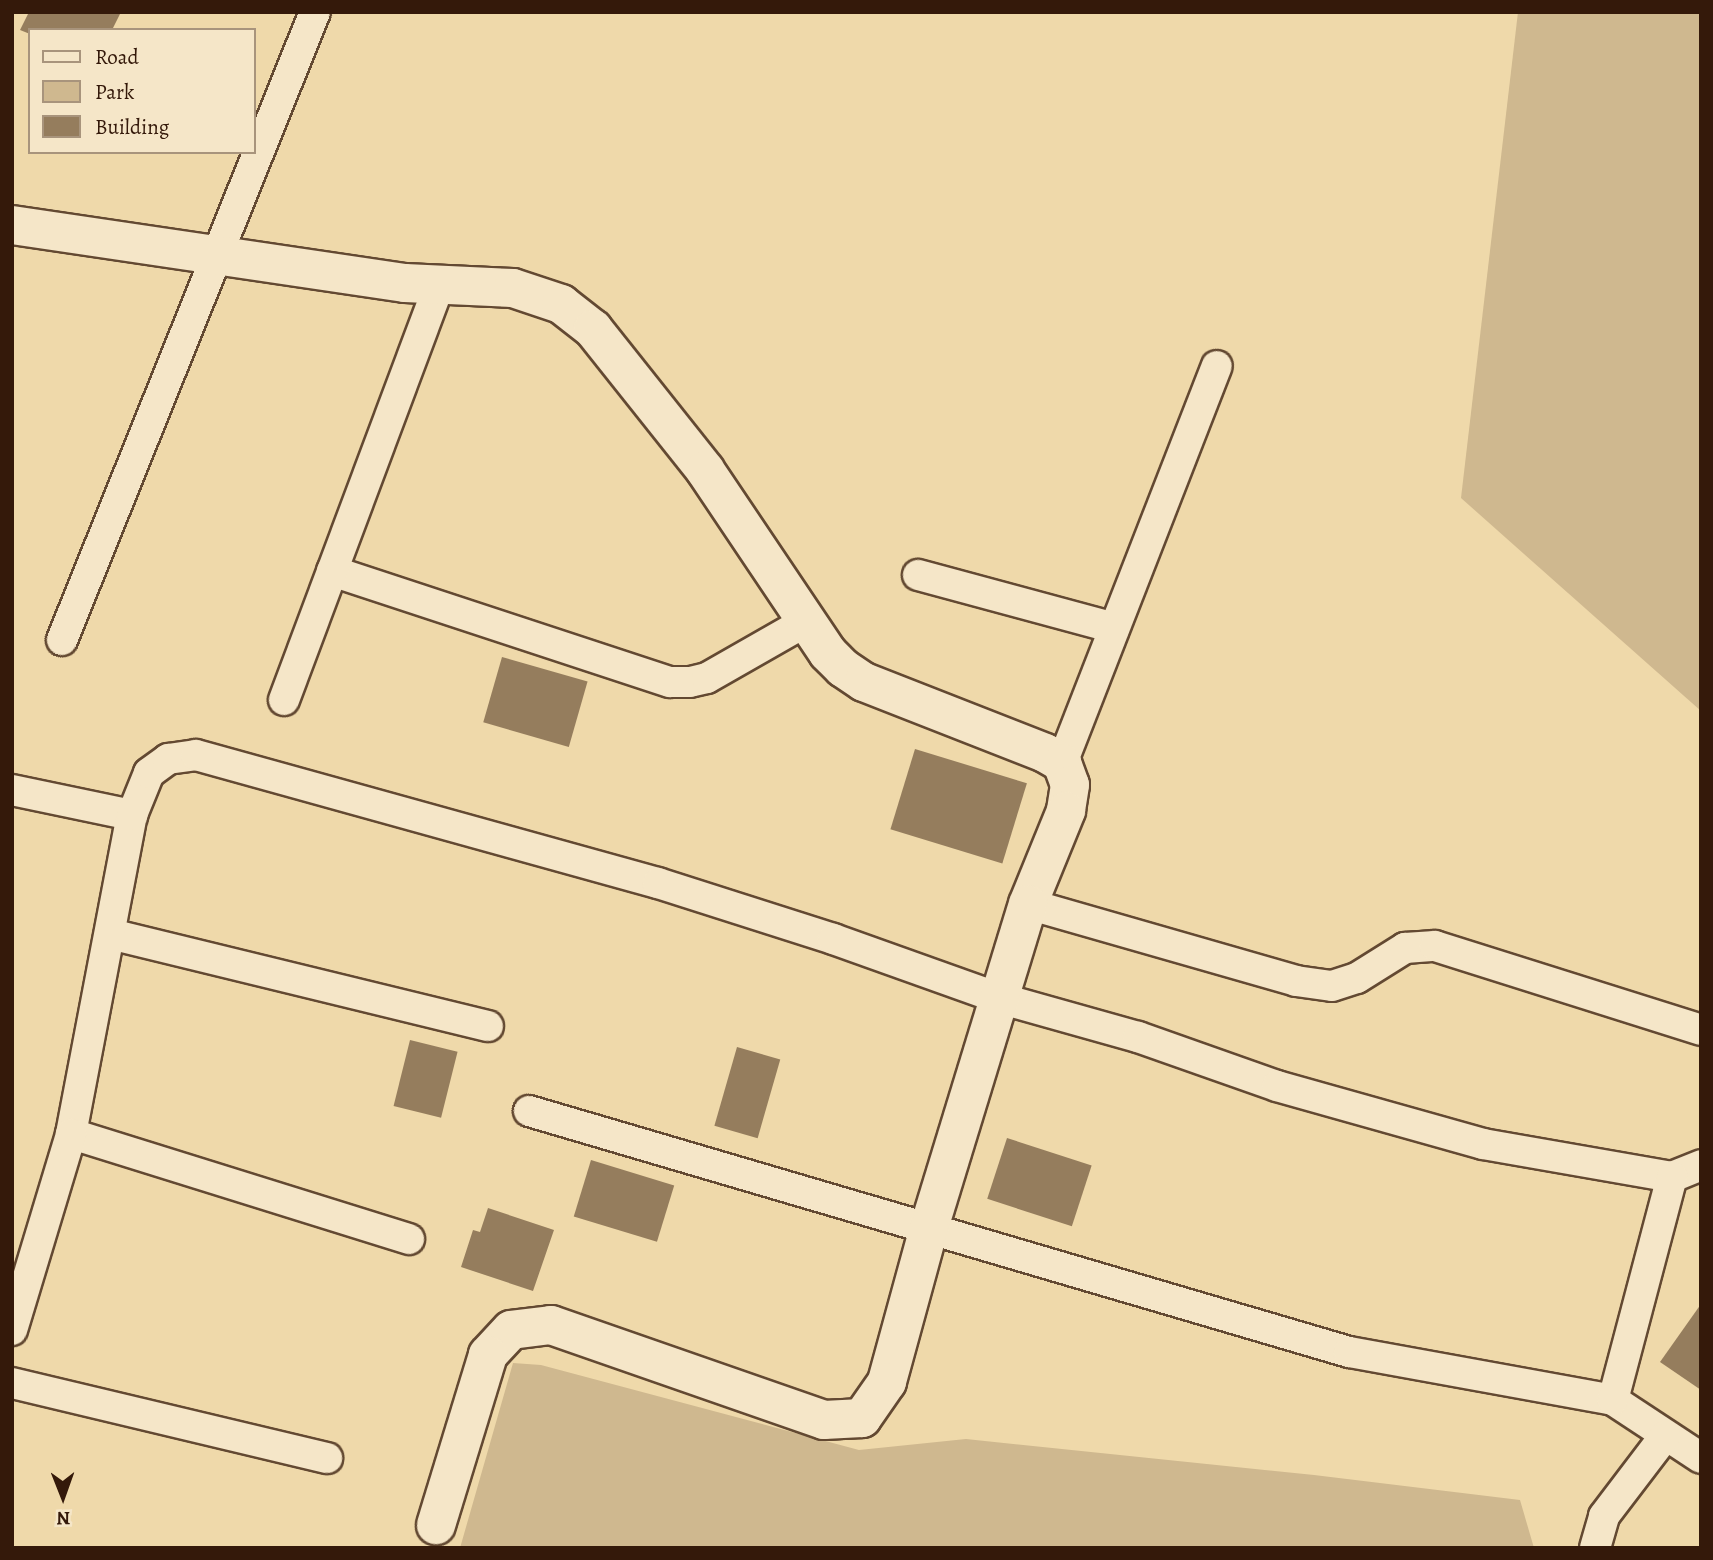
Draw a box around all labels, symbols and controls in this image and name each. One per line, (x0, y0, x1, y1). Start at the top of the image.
legend (28, 28, 256, 154)
text: Road (95, 43, 139, 71)
text: Park (95, 78, 134, 106)
text: Building (95, 113, 169, 141)
north arrow (28, 1462, 98, 1532)
text: N (56, 1505, 71, 1531)

